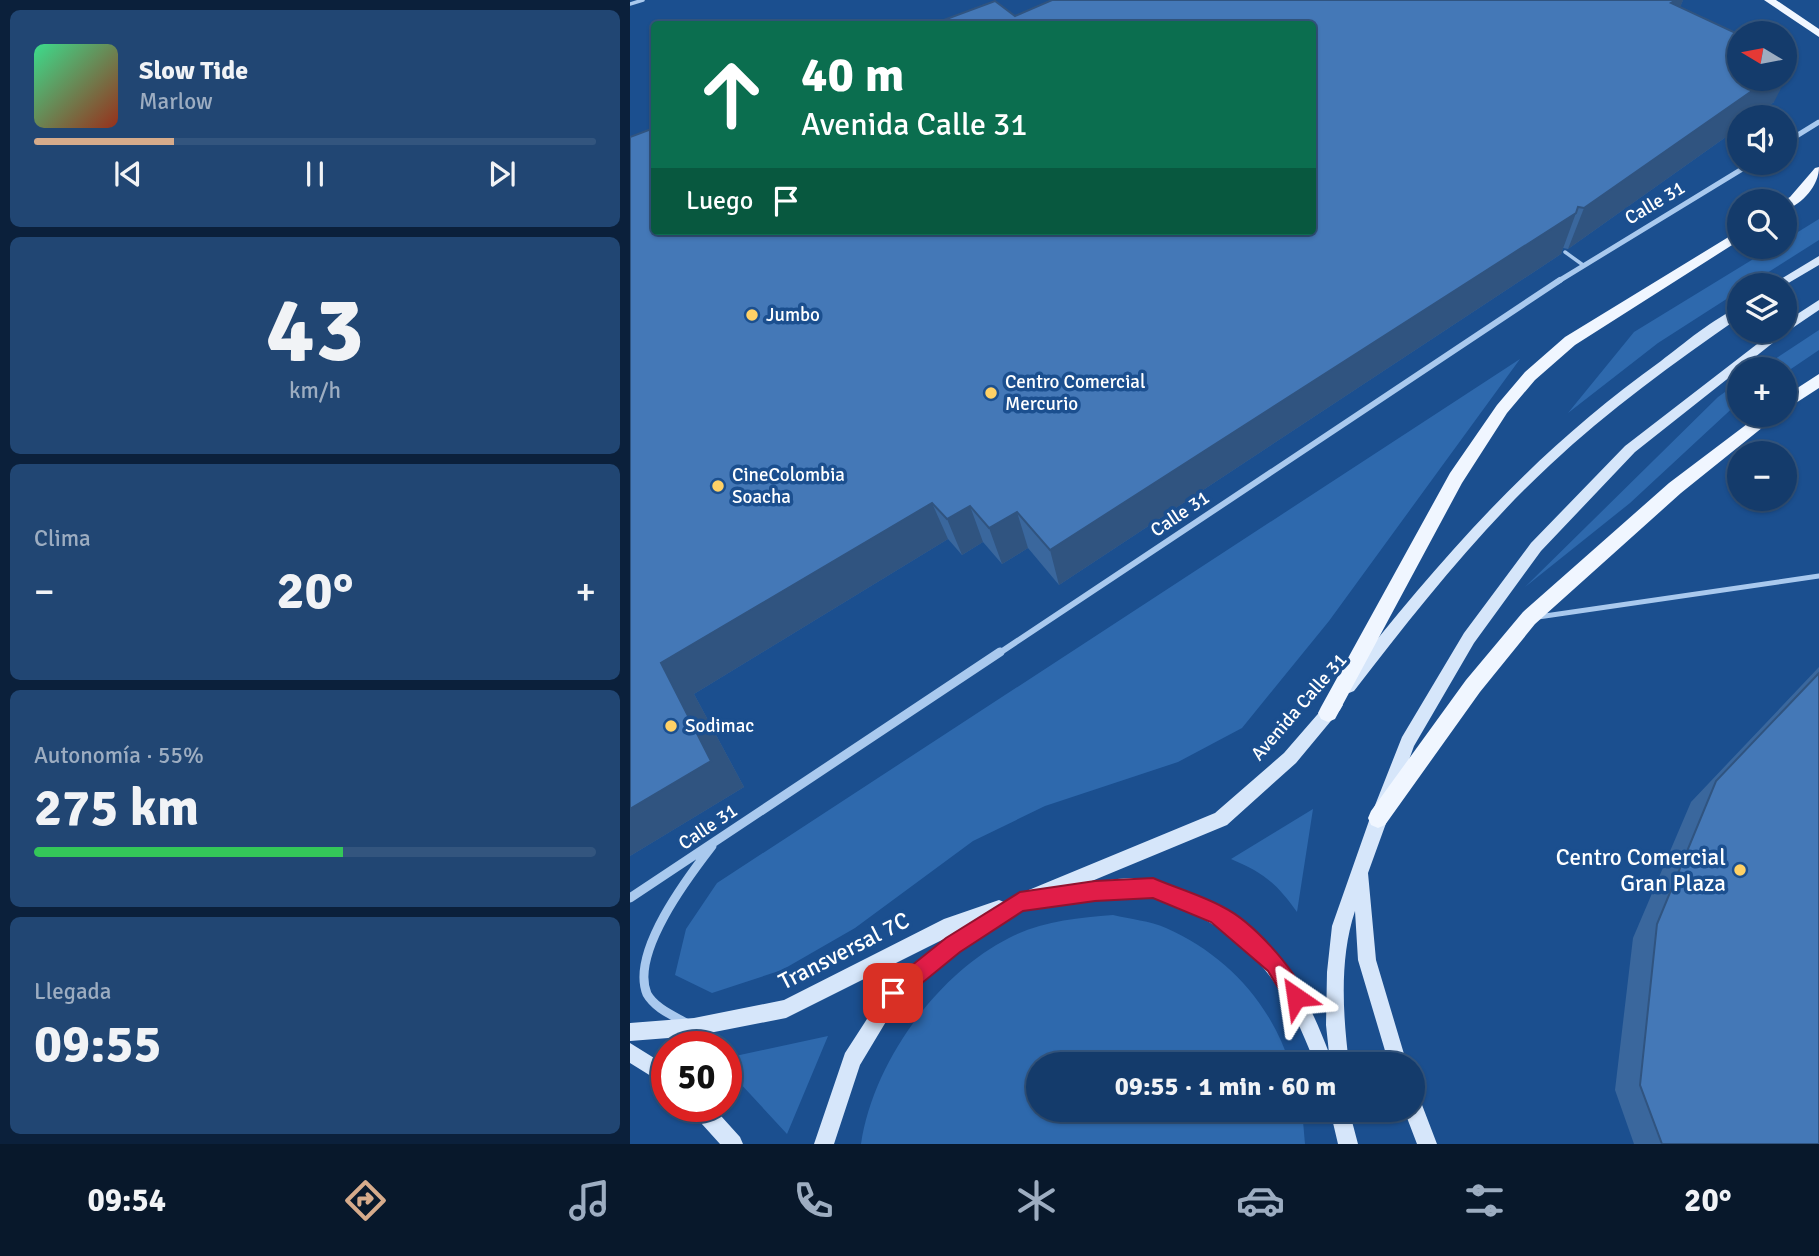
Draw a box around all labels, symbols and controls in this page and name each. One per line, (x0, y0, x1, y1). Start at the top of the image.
north arrow (1727, 21, 1797, 91)
map controls (1727, 21, 1797, 511)
text: 40 m (801, 45, 904, 105)
icon: ahead (686, 49, 777, 140)
text: Slow Tide (139, 55, 248, 87)
text: Marlow (139, 87, 213, 116)
text: Avenida Calle 31 (801, 105, 1028, 144)
button: sound (1727, 105, 1797, 175)
icon: previous (109, 155, 147, 193)
icon: pause (296, 155, 334, 193)
icon: next (483, 155, 521, 193)
street label: Calle 31 (1621, 176, 1689, 230)
icon: arrive (767, 182, 805, 220)
text: Luego (686, 185, 753, 217)
button: search (1727, 189, 1797, 259)
button: layers (1727, 273, 1797, 343)
text: 43 (266, 274, 364, 387)
place label: Jumbo (766, 303, 820, 327)
marker: Jumbo (744, 307, 760, 323)
button: + (1727, 357, 1797, 427)
place label: Centro Comercial Mercurio (1005, 370, 1146, 416)
text: km/h (289, 376, 341, 405)
marker: Centro Comercial Mercurio (983, 385, 999, 401)
button: − (1727, 441, 1797, 511)
place label: CineColombia Soacha (732, 463, 845, 509)
marker: CineColombia Soacha (710, 478, 726, 494)
street label: Calle 31 (1146, 486, 1214, 542)
text: Clima (34, 524, 91, 553)
text: 20° (277, 559, 353, 623)
text: − (34, 568, 55, 615)
text: + (575, 568, 596, 615)
street label: Avenida Calle 31 (1246, 648, 1352, 766)
place label: Sodimac (685, 714, 754, 738)
marker: Sodimac (663, 718, 679, 734)
text: Autonomía · 55% (34, 741, 204, 770)
text: 275 km (34, 776, 199, 840)
street label: Calle 31 (674, 799, 742, 855)
place label: Centro Comercial Gran Plaza (1556, 843, 1726, 898)
marker: Centro Comercial Gran Plaza (1732, 862, 1748, 878)
street label: Transversal 7C (774, 906, 914, 996)
position arrow (1259, 960, 1333, 1034)
pin (863, 963, 923, 1023)
icon: arrive (874, 974, 912, 1012)
text: Llegada (34, 977, 111, 1006)
text: 09:55 (34, 1012, 162, 1076)
speed limit sign: 50 (651, 1031, 742, 1122)
text: 09:55 · 1 min · 60 m (1115, 1071, 1336, 1103)
icon: directions (341, 1176, 390, 1225)
icon: music (565, 1176, 614, 1225)
icon: phone (789, 1176, 838, 1225)
icon: climate (1012, 1176, 1061, 1225)
icon: car (1236, 1176, 1285, 1225)
icon: filters (1460, 1176, 1509, 1225)
text: 09:54 (87, 1181, 166, 1220)
text: 20° (1684, 1181, 1731, 1220)

